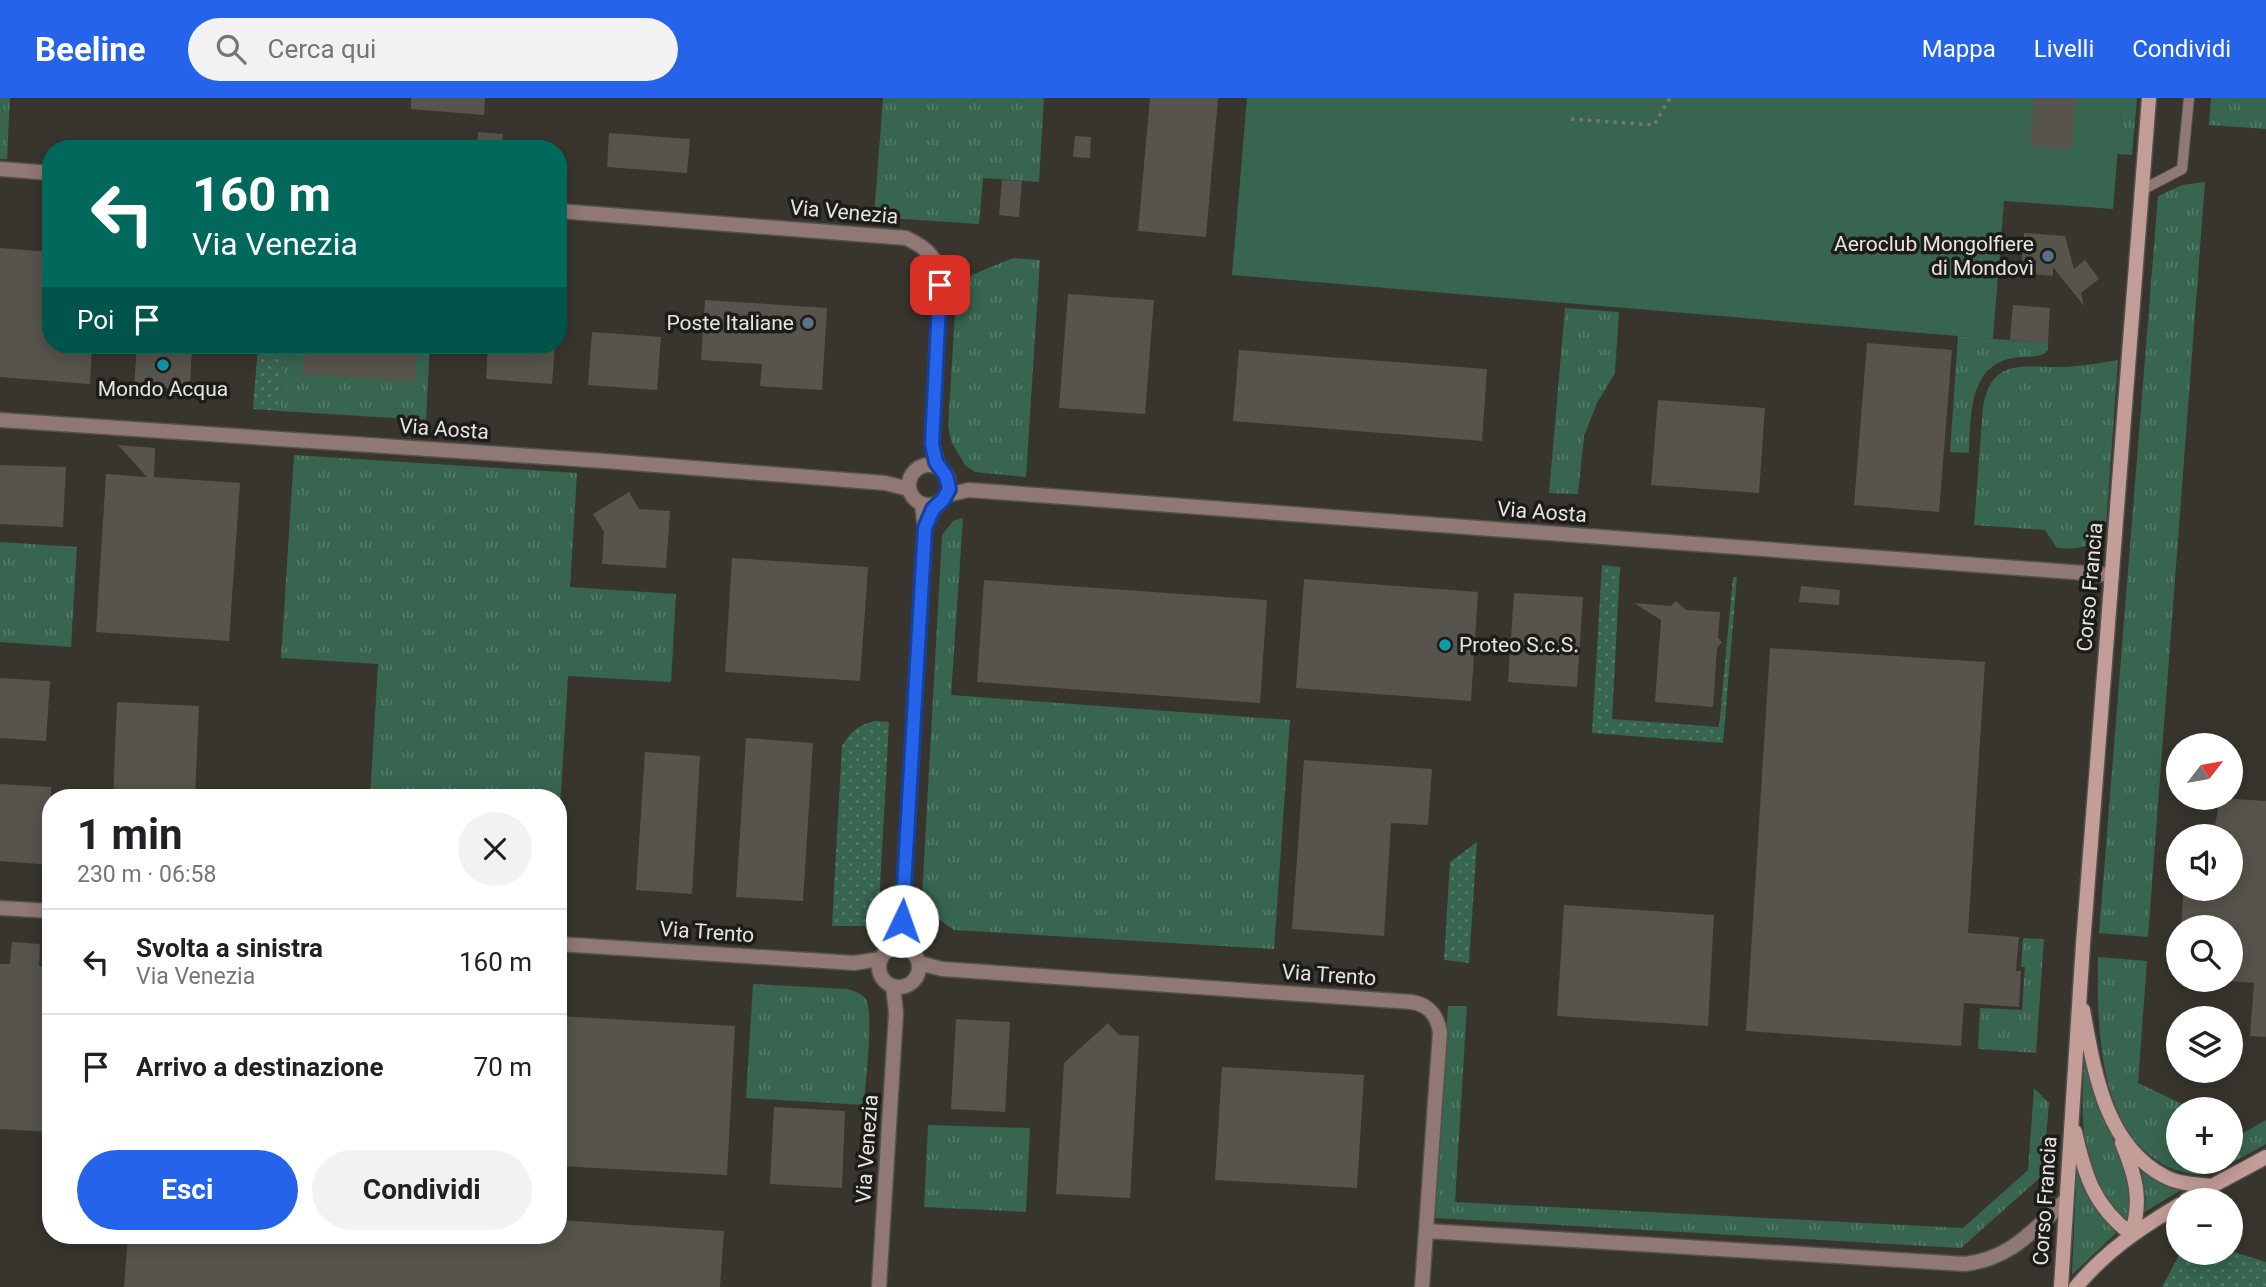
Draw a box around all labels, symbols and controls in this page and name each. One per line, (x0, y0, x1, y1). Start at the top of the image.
search box (188, 18, 678, 81)
text: Beeline (35, 30, 146, 69)
icon: search (212, 30, 250, 68)
text: Cerca qui (268, 34, 376, 64)
text: Mappa (1922, 35, 1996, 63)
text: Livelli (2034, 35, 2094, 63)
text: Condividi (2132, 35, 2231, 63)
text: 160 m (192, 166, 331, 223)
icon: left (77, 168, 168, 259)
street label: Via Venezia (789, 195, 899, 229)
text: Via Venezia (192, 225, 358, 263)
place label: Aeroclub Mongolfiere di Mondovì (1834, 232, 2034, 280)
marker: Aeroclub Mongolfiere di Mondovì (2040, 248, 2056, 264)
pin (910, 255, 970, 315)
icon: arrive (921, 266, 959, 304)
icon: arrive (128, 301, 166, 339)
text: Poi (77, 305, 114, 335)
place label: Poste Italiane (666, 311, 794, 335)
marker: Poste Italiane (800, 315, 816, 331)
marker: Mondo Acqua (155, 357, 171, 373)
place label: Mondo Acqua (98, 377, 228, 401)
street label: Via Aosta (398, 414, 490, 444)
street label: Via Aosta (1496, 497, 1588, 527)
street label: Corso Francia (2072, 522, 2108, 652)
place label: Proteo S.c.S. (1459, 633, 1579, 657)
marker: Proteo S.c.S. (1437, 637, 1453, 653)
north arrow (2166, 733, 2244, 810)
map controls (2166, 733, 2243, 1265)
text: 1 min (77, 810, 183, 859)
button: close (458, 812, 532, 886)
button: sound (2166, 824, 2243, 901)
text: 230 m · 06:58 (77, 861, 216, 888)
position arrow (865, 884, 939, 958)
button: search (2166, 915, 2243, 992)
street label: Via Trento (659, 917, 755, 947)
text: Svolta a sinistra (136, 933, 323, 963)
icon: left (77, 943, 115, 981)
text: 160 m (459, 947, 532, 977)
street label: Via Trento (1281, 960, 1377, 990)
text: Via Venezia (136, 963, 255, 990)
button: layers (2166, 1006, 2243, 1083)
icon: arrive (77, 1048, 115, 1086)
text: Arrivo a destinazione (136, 1052, 383, 1082)
text: 70 m (474, 1052, 532, 1082)
street label: Via Venezia (851, 1094, 883, 1204)
button: + (2166, 1097, 2243, 1174)
street label: Corso Francia (2029, 1136, 2061, 1266)
button: Esci (77, 1150, 298, 1230)
button: Condividi (312, 1150, 532, 1230)
button: − (2166, 1188, 2243, 1265)

